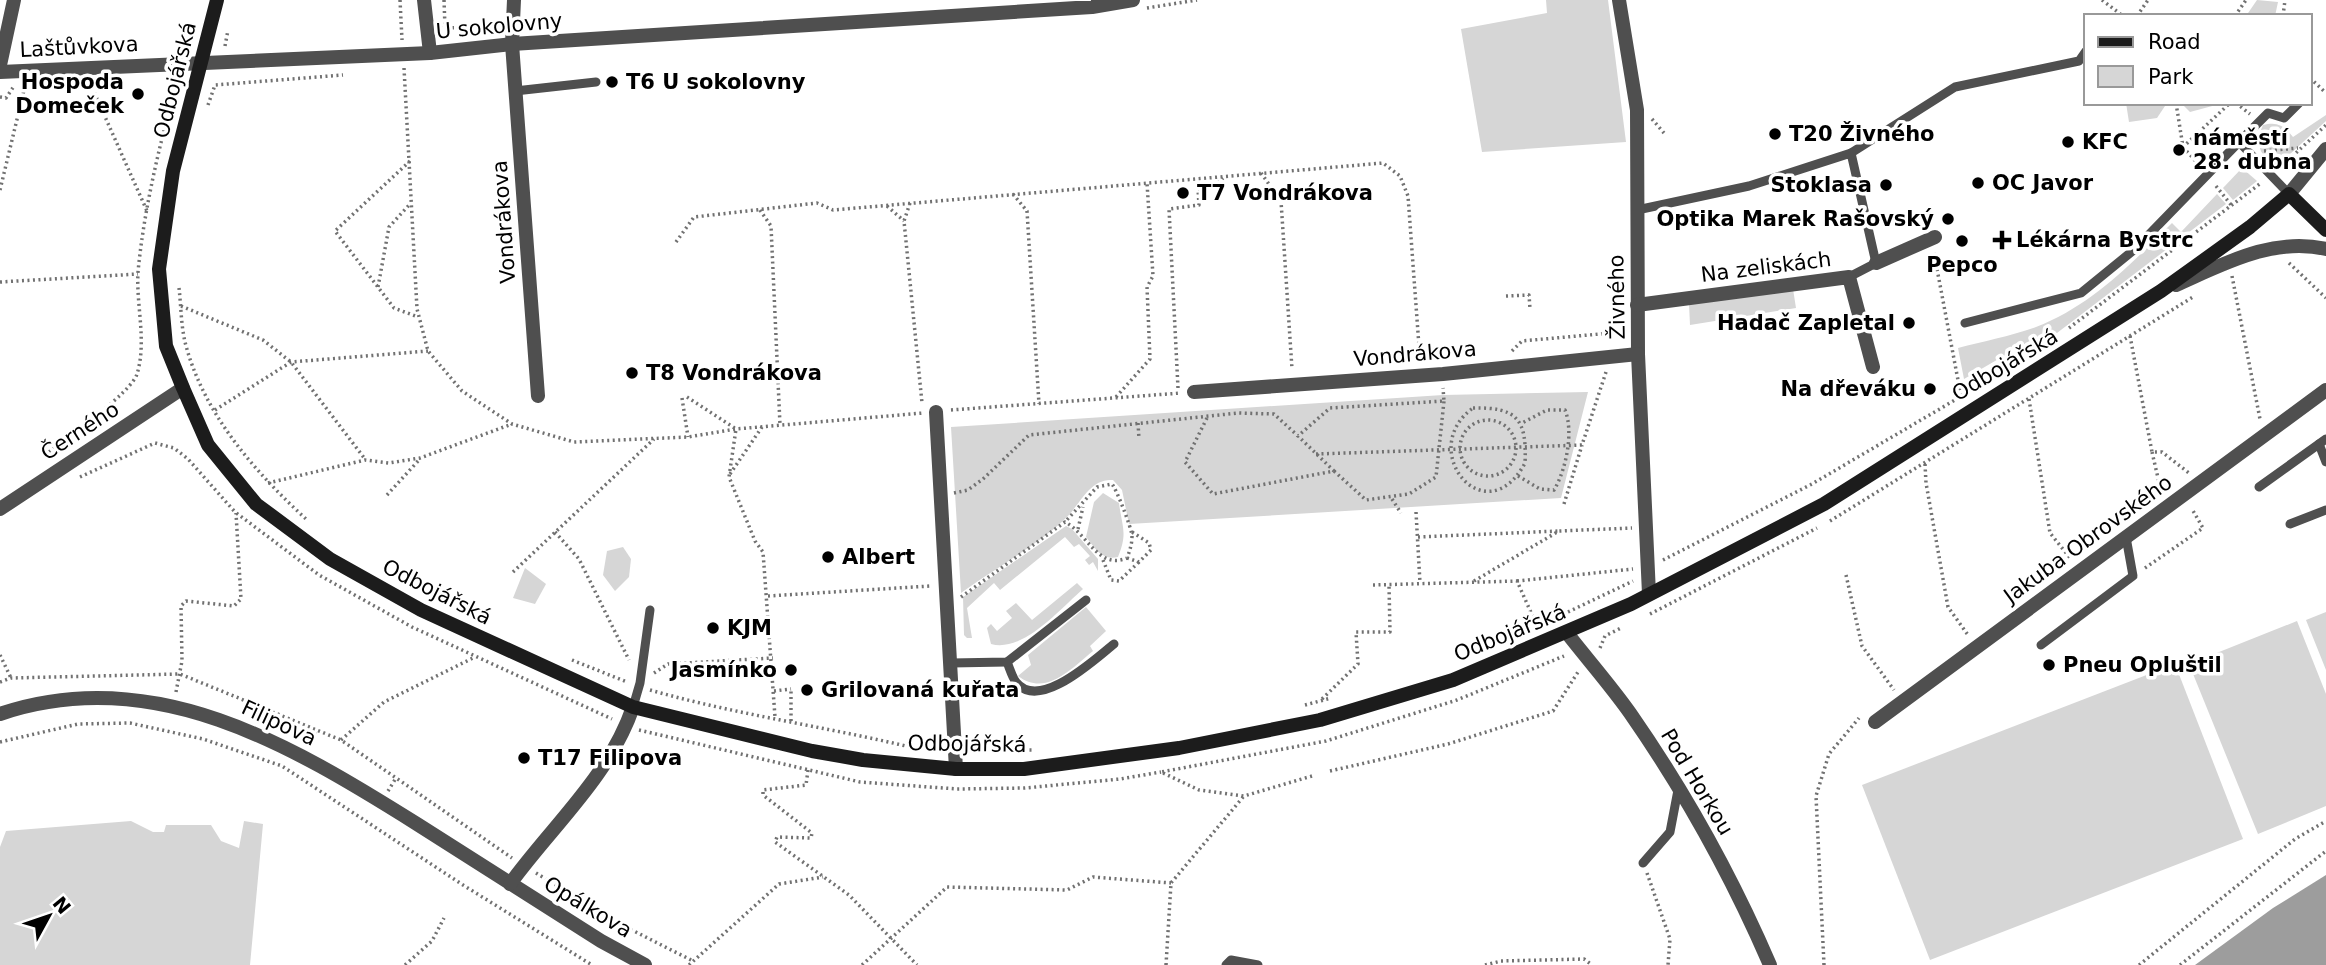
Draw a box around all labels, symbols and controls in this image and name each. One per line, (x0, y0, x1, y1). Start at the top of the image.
street label: U sokolovny (435, 9, 563, 43)
legend (2084, 14, 2312, 105)
street label: Odbojářská (149, 19, 201, 141)
text: Road (2148, 30, 2201, 54)
street label: Laštůvkova (19, 32, 139, 62)
text: Park (2148, 65, 2194, 89)
place label: Hospoda Domeček (15, 70, 125, 118)
place label: T6 U sokolovny (626, 70, 806, 94)
marker: T6 U sokolovny (604, 74, 620, 90)
marker: Hospoda Domeček (130, 86, 146, 102)
place label: T20 Živného (1789, 121, 1935, 146)
marker: T20 Živného (1767, 126, 1783, 142)
place label: náměstí 28. dubna (2193, 126, 2312, 174)
place label: KFC (2082, 130, 2128, 154)
marker: KFC (2060, 134, 2076, 150)
marker: náměstí 28. dubna (2171, 142, 2187, 158)
street label: Vondrákova (488, 160, 520, 284)
place label: OC Javor (1992, 171, 2094, 195)
place label: Stoklasa (1770, 173, 1872, 197)
marker: OC Javor (1970, 175, 1986, 191)
marker: Stoklasa (1878, 177, 1894, 193)
place label: T7 Vondrákova (1197, 181, 1373, 205)
marker: T7 Vondrákova (1175, 185, 1191, 201)
place label: Optika Marek Rašovský (1656, 207, 1934, 231)
marker: Optika Marek Rašovský (1940, 211, 1956, 227)
place label: Lékárna Bystrc (2016, 228, 2194, 252)
marker: Lékárna Bystrc (1994, 232, 2010, 248)
marker: Pepco (1954, 233, 1970, 249)
street label: Na zeliskách (1699, 247, 1833, 287)
place label: Pepco (1926, 253, 1998, 277)
street label: Živného (1603, 254, 1630, 340)
place label: Hadač Zapletal (1717, 311, 1895, 335)
marker: Hadač Zapletal (1901, 315, 1917, 331)
street label: Odbojářská (1948, 324, 2062, 406)
street label: Vondrákova (1353, 337, 1477, 371)
place label: T8 Vondrákova (646, 361, 822, 385)
marker: T8 Vondrákova (624, 365, 640, 381)
place label: Na dřeváku (1781, 377, 1916, 401)
marker: Na dřeváku (1922, 381, 1938, 397)
street label: Černého (36, 396, 124, 465)
street label: Jakuba Obrovského (1998, 470, 2177, 609)
place label: Albert (842, 545, 915, 569)
marker: Albert (820, 549, 836, 565)
street label: Odbojářská (379, 554, 495, 630)
street label: Odbojářská (1450, 600, 1570, 666)
place label: KJM (727, 616, 772, 640)
marker: KJM (705, 620, 721, 636)
place label: Pneu Opluštil (2063, 653, 2222, 677)
marker: Pneu Opluštil (2041, 657, 2057, 673)
place label: Jasmínko (669, 658, 777, 682)
marker: Jasmínko (783, 662, 799, 678)
place label: Grilovaná kuřata (821, 678, 1019, 702)
marker: Grilovaná kuřata (799, 682, 815, 698)
street label: Filipova (238, 695, 320, 751)
street label: Pod Horkou (1656, 725, 1738, 839)
street label: Odbojářská (907, 731, 1027, 757)
place label: T17 Filipova (538, 746, 682, 770)
marker: T17 Filipova (516, 750, 532, 766)
street label: Opálkova (540, 871, 636, 943)
north arrow (14, 881, 84, 951)
text: N (48, 892, 76, 918)

